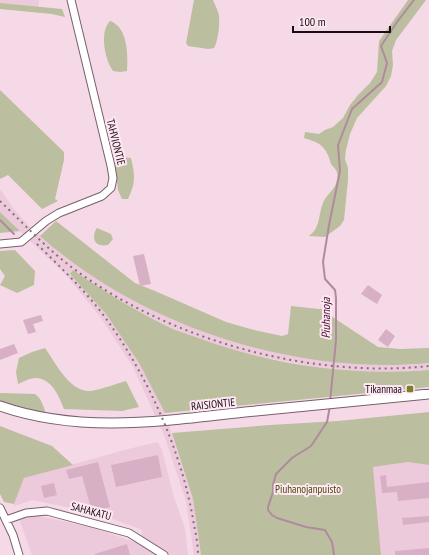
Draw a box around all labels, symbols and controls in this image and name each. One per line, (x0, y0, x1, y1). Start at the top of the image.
scale bar (293, 8, 390, 34)
text: 100 m (299, 14, 326, 29)
street label: TAHVIONTIE (103, 117, 129, 167)
water label: Piuhanoja (318, 296, 333, 339)
place label: Tikanmaa (365, 382, 402, 396)
marker: Tikanmaa (405, 384, 415, 394)
street label: RAISIONTIE (190, 395, 236, 413)
park label: Piuhanojanpuisto (275, 482, 341, 496)
street label: SAHAKATU (69, 499, 113, 523)

